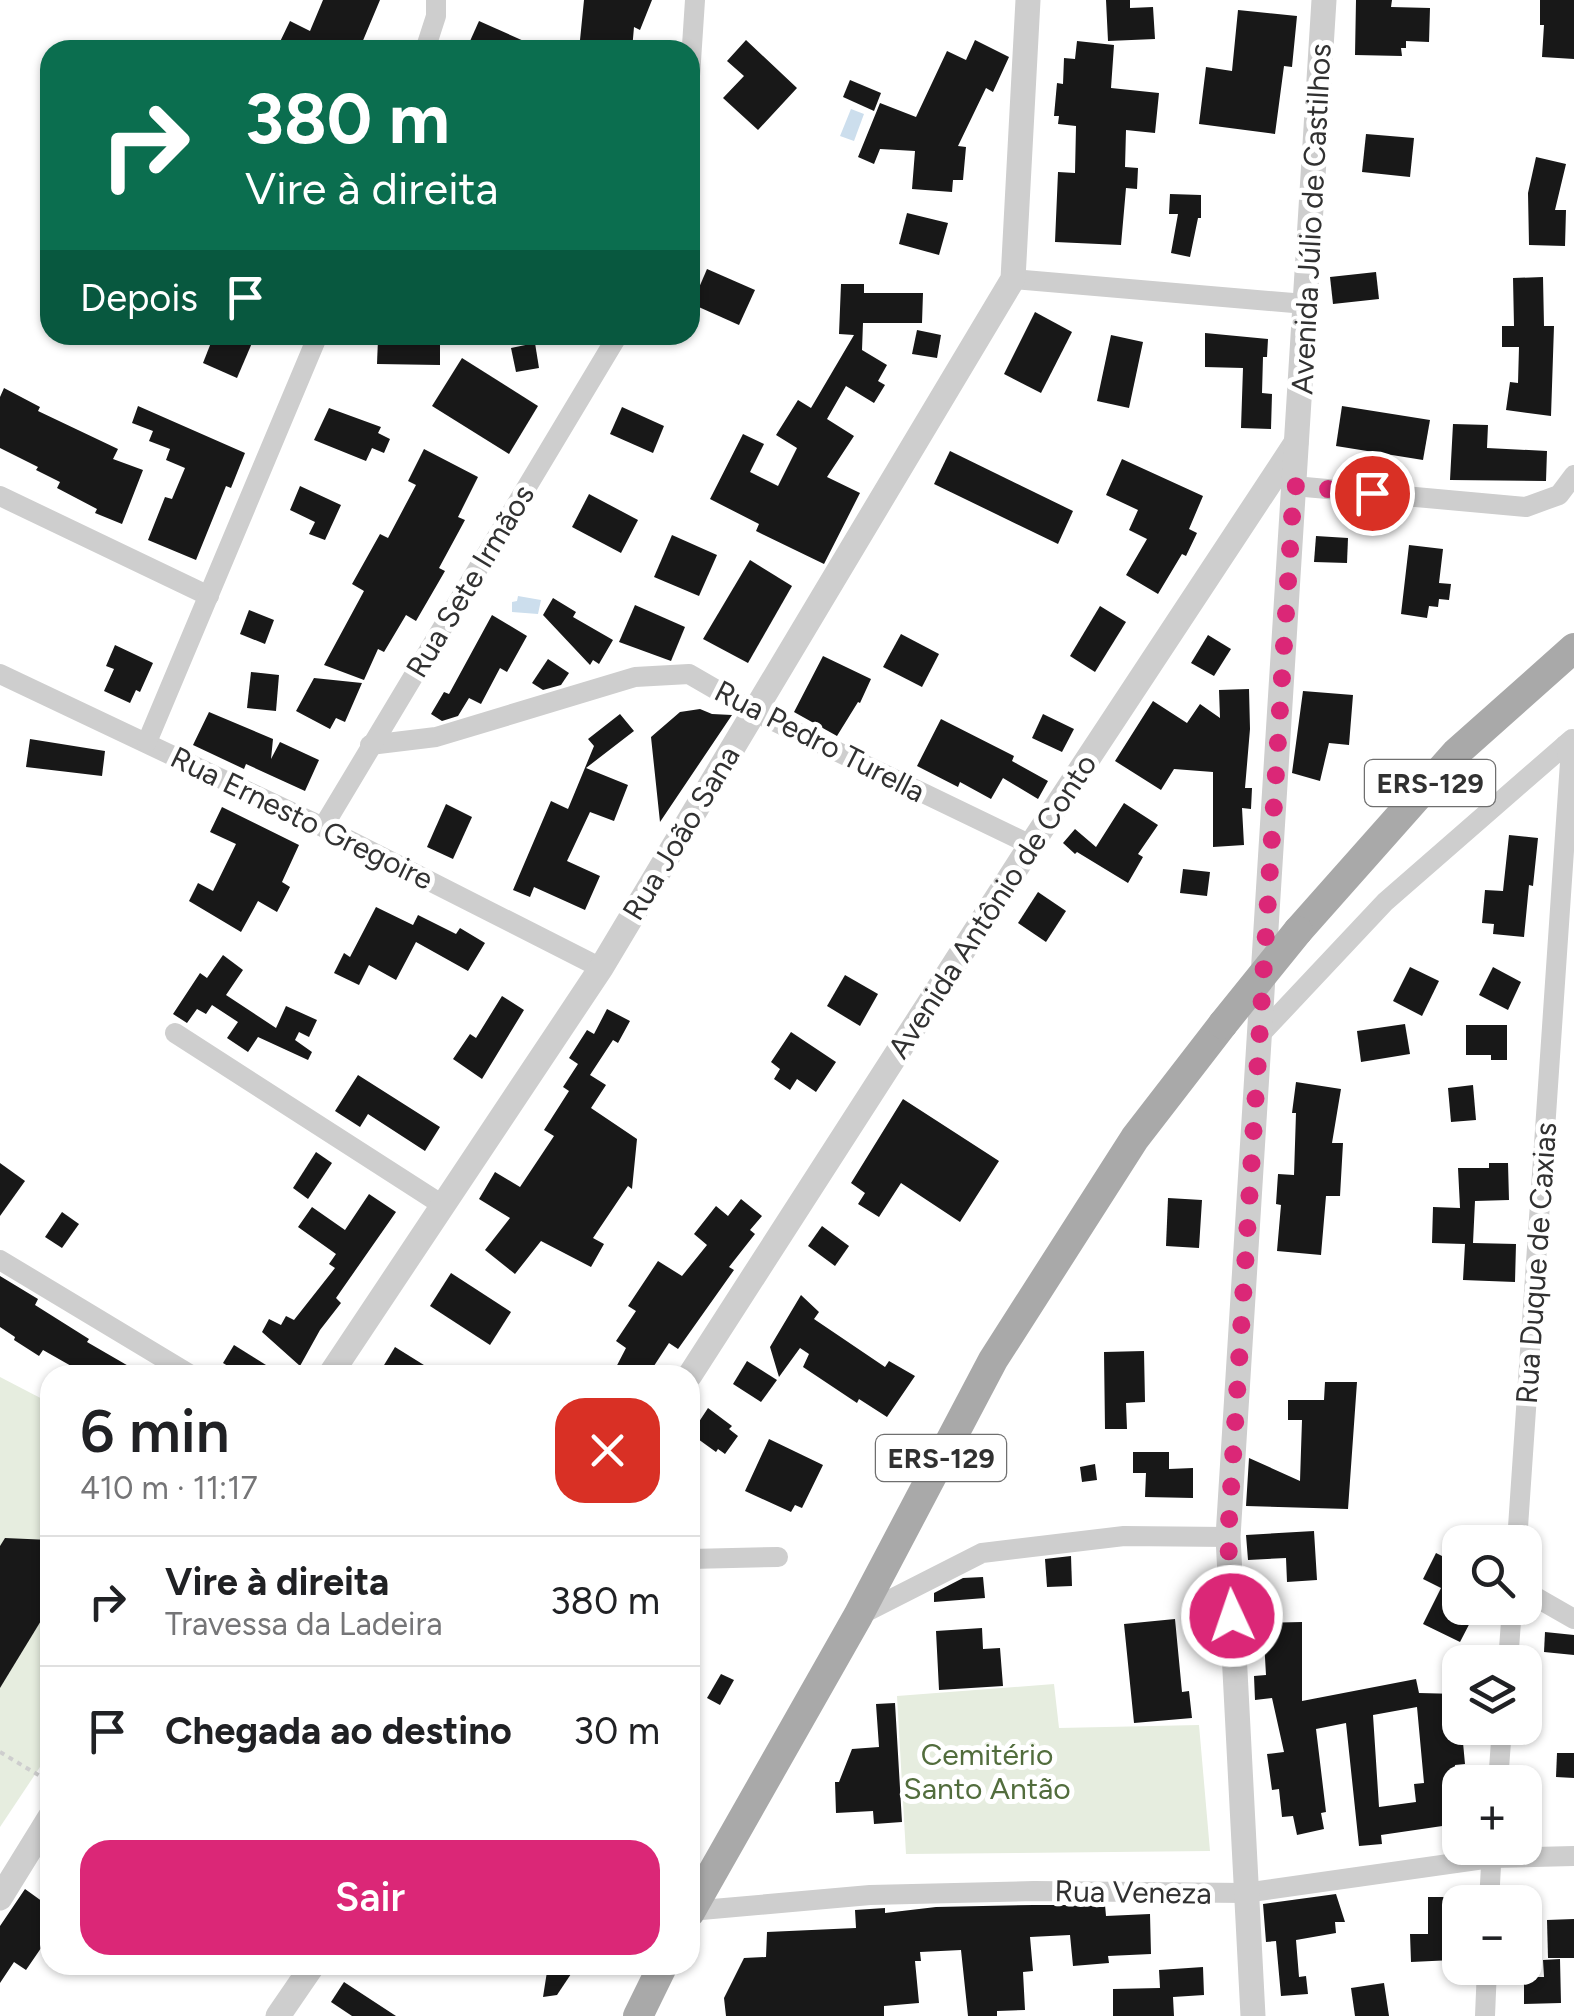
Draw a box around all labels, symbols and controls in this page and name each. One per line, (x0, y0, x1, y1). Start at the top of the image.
street label: Avenida Júlio de Castilhos (1283, 43, 1339, 395)
text: 380 m (245, 76, 450, 161)
icon: right (80, 80, 210, 210)
text: Vire à direita (245, 161, 498, 215)
icon: arrive (218, 270, 273, 325)
text: Depois (80, 275, 198, 321)
pin (1330, 451, 1415, 536)
icon: arrive (1345, 466, 1400, 521)
street label: Rua Sete Irmãos (398, 478, 542, 684)
street label: Rua Pedro Turella (709, 672, 931, 810)
street label: Rua Ernesto Gregoire (165, 738, 439, 898)
street label: Rua João Sana (614, 739, 748, 927)
street label: Avenida Antônio de Conto (880, 747, 1104, 1065)
road number: ERS-129 (1365, 760, 1495, 806)
street label: Rua Duque de Caxias (1508, 1121, 1564, 1405)
text: 6 min (80, 1395, 230, 1467)
button: close (555, 1398, 660, 1503)
road number: ERS-129 (876, 1435, 1006, 1481)
text: 410 m · 11:17 (80, 1469, 258, 1507)
map controls (1442, 1525, 1542, 1985)
button: search (1442, 1525, 1542, 1625)
text: Vire à direita (165, 1559, 389, 1605)
position arrow (1180, 1564, 1284, 1668)
icon: right (80, 1574, 135, 1629)
text: 380 m (550, 1578, 660, 1624)
text: Travessa da Ladeira (165, 1605, 443, 1643)
button: layers (1442, 1645, 1542, 1745)
icon: arrive (80, 1704, 135, 1759)
text: Chegada ao destino (165, 1708, 512, 1754)
text: 30 m (573, 1708, 660, 1754)
park label: Cemitério Santo Antão (903, 1736, 1071, 1807)
button: + (1442, 1765, 1542, 1865)
button: Sair (80, 1840, 660, 1955)
street label: Rua Veneza (1054, 1872, 1212, 1912)
button: − (1442, 1885, 1542, 1985)

